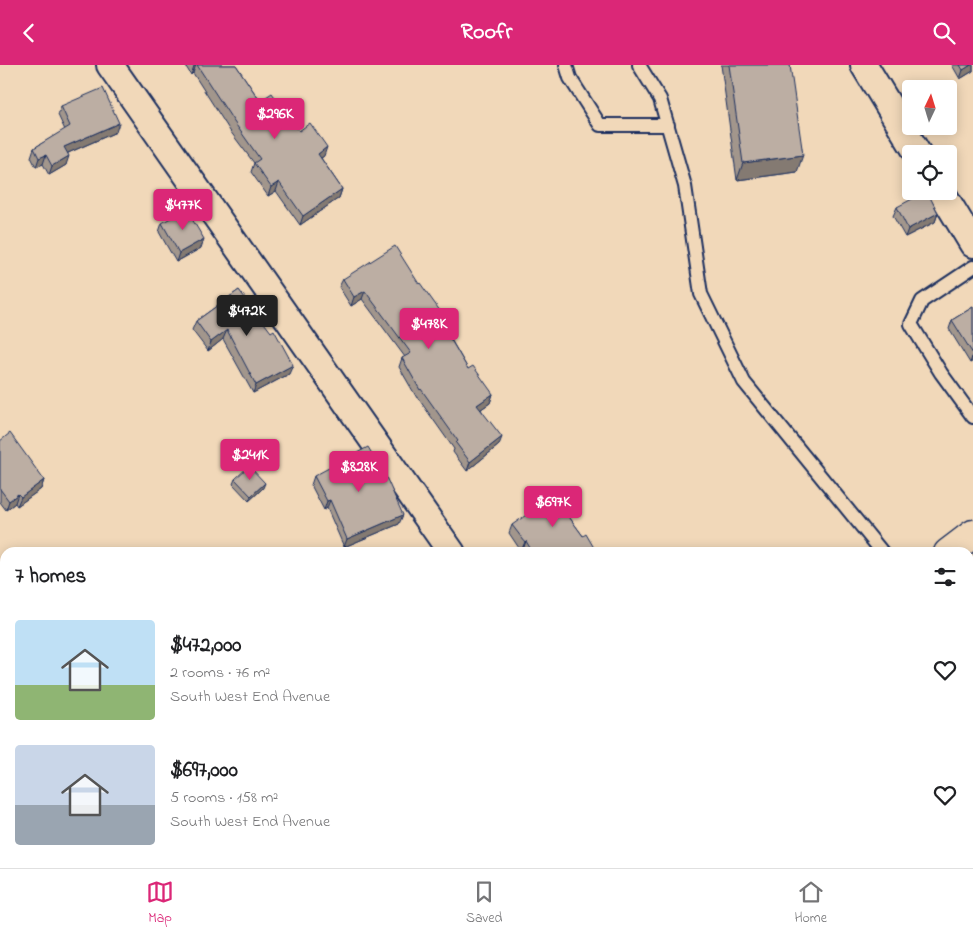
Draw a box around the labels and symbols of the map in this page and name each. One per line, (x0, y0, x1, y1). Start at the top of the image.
north arrow (902, 80, 958, 135)
pin: $296K (240, 97, 310, 140)
pin: $477K (148, 189, 218, 231)
pin: $472K (212, 295, 282, 337)
pin: $478K (394, 307, 464, 350)
pin: $241K (215, 439, 285, 481)
pin: $828K (324, 451, 394, 493)
pin: $697K (518, 485, 588, 528)

